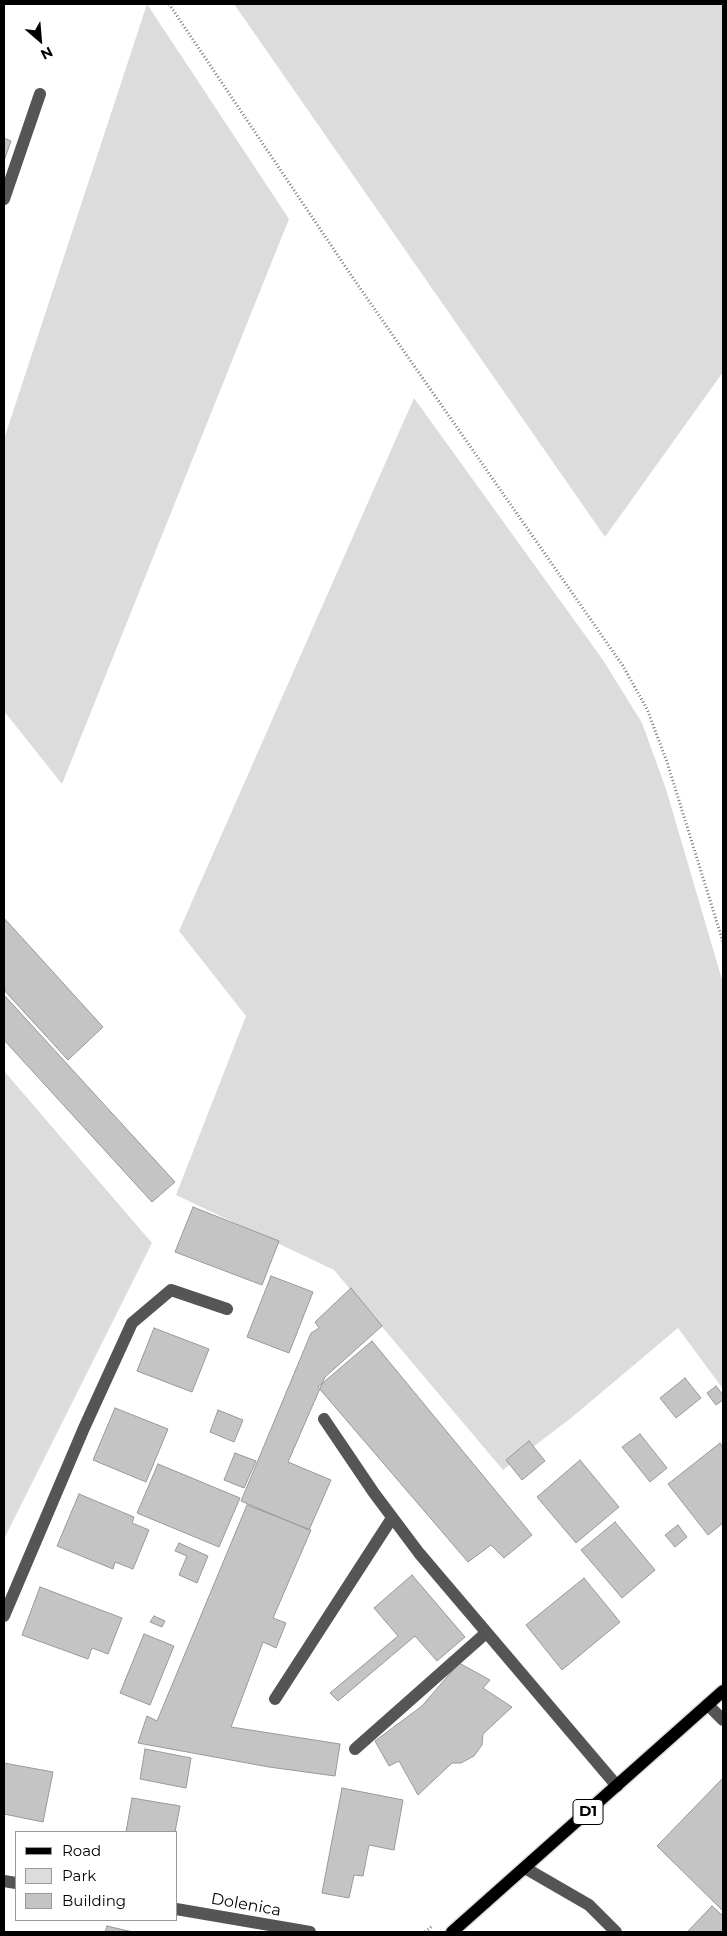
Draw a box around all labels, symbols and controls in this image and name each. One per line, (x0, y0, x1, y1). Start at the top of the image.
north arrow (15, 15, 65, 65)
text: N (38, 43, 56, 64)
road number: D1 (573, 1800, 603, 1824)
legend (15, 1831, 178, 1921)
text: Road (62, 1841, 101, 1860)
text: Park (62, 1866, 96, 1885)
street label: Dolenica (209, 1889, 283, 1921)
text: Building (62, 1891, 126, 1910)

